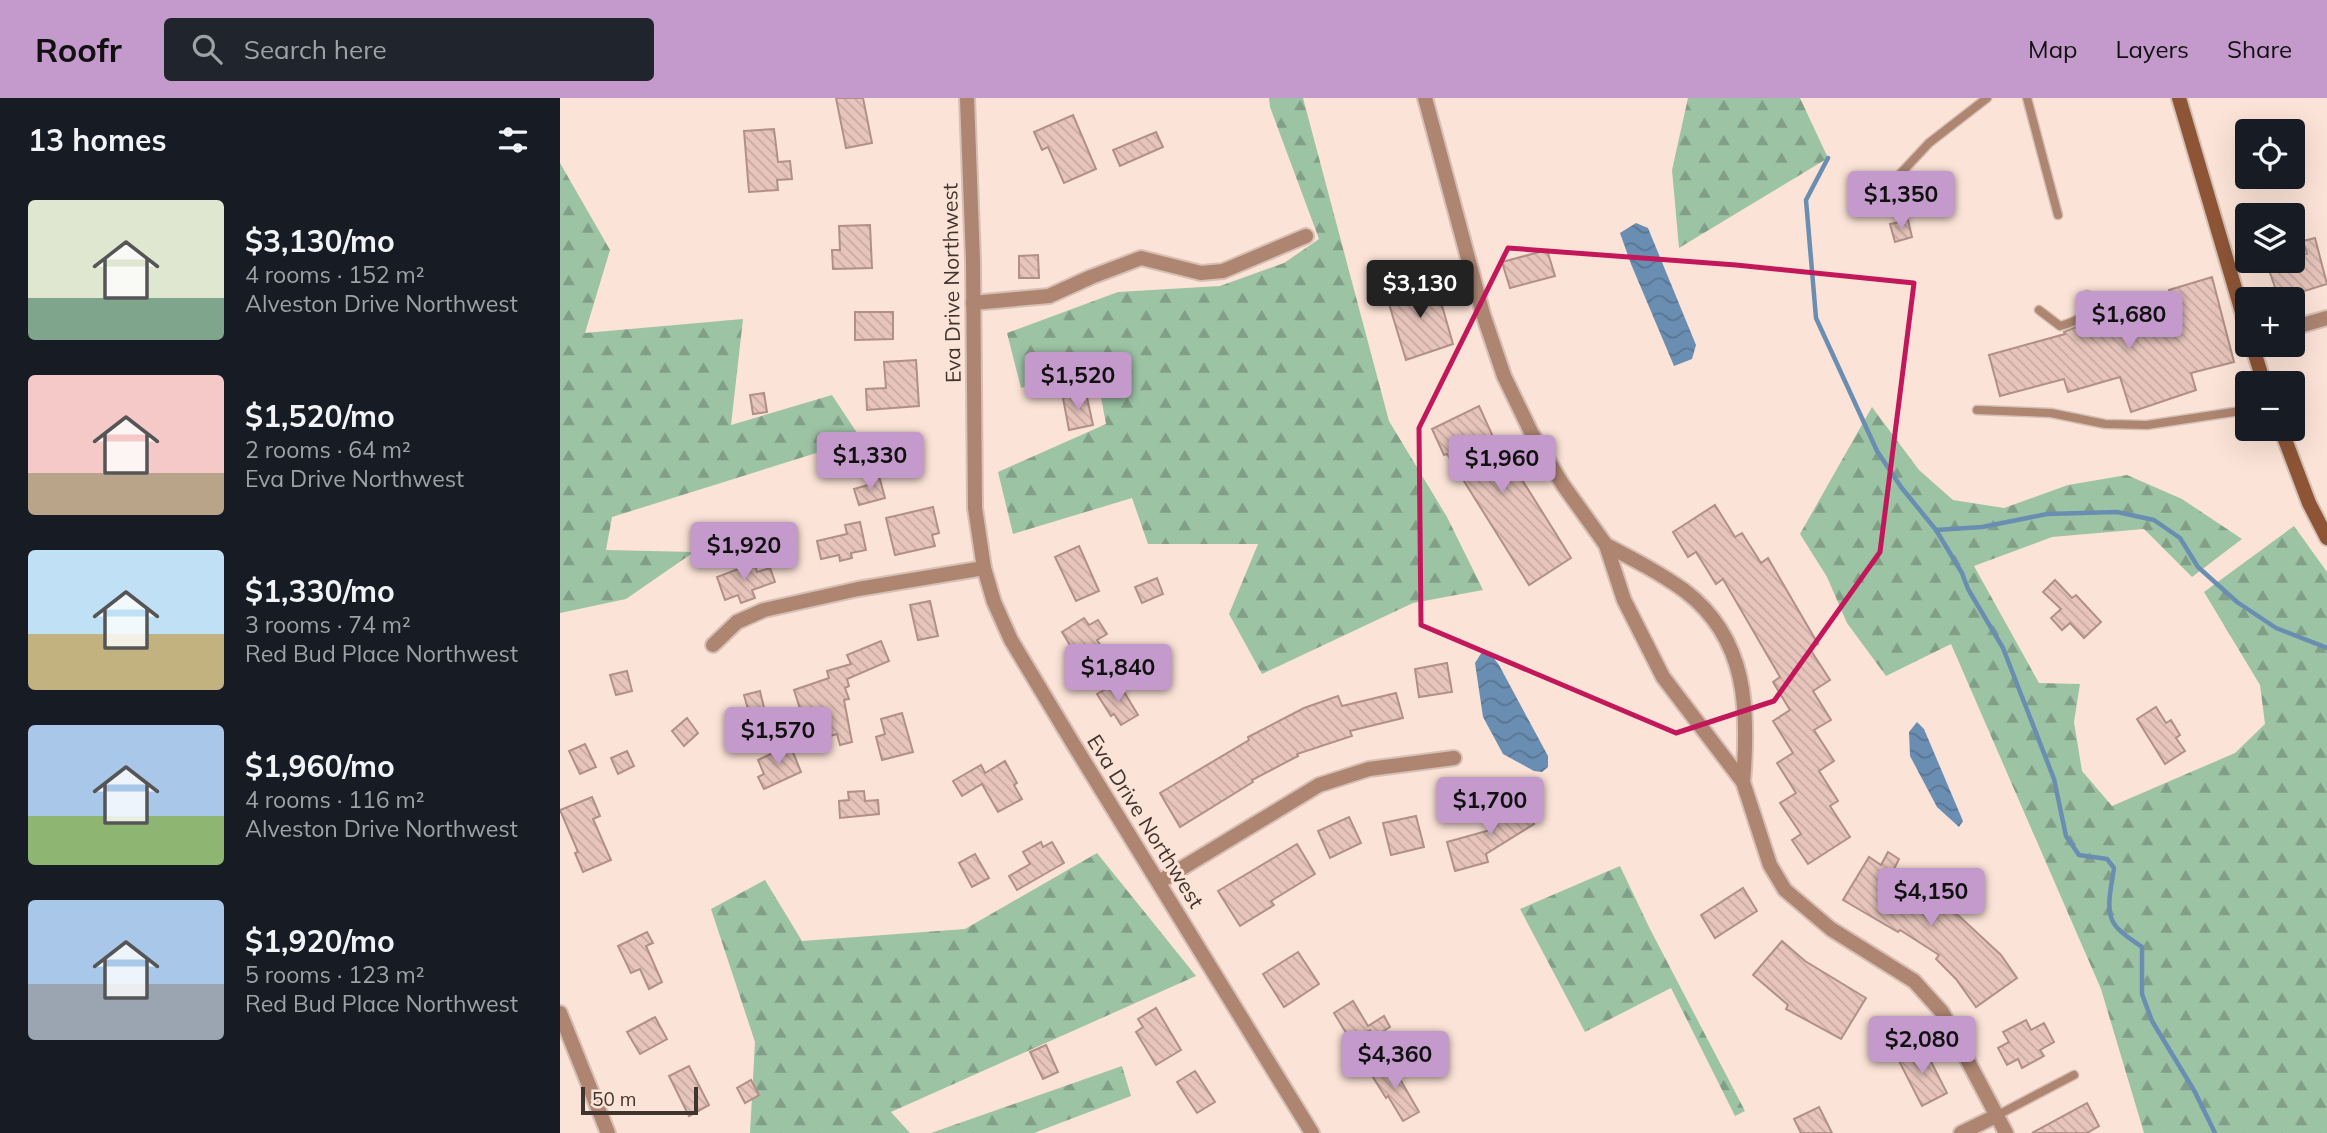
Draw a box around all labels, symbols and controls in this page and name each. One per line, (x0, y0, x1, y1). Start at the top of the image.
search box (164, 18, 654, 81)
text: Roofr (35, 29, 122, 70)
icon: search (188, 30, 226, 68)
text: Search here (244, 33, 387, 66)
text: Map (2028, 34, 2077, 64)
text: Layers (2115, 34, 2189, 64)
text: Share (2227, 34, 2292, 64)
map controls (2235, 119, 2305, 441)
button: locate (2235, 119, 2305, 189)
text: 13 homes (28, 121, 167, 159)
icon: filters (494, 121, 532, 159)
pin: $1,350 (1844, 172, 1958, 231)
text: $1,350 (1864, 179, 1938, 208)
street label: Eva Drive Northwest (936, 183, 966, 383)
button: layers (2235, 203, 2305, 273)
text: $3,130/mo (245, 222, 395, 260)
icon: home (84, 228, 168, 312)
text: 4 rooms · 152 m² (245, 260, 425, 289)
pin: $3,130 (1363, 260, 1477, 320)
text: $3,130 (1383, 268, 1457, 297)
button: + (2235, 287, 2305, 357)
text: Alveston Drive Northwest (245, 289, 518, 318)
pin: $1,680 (2072, 292, 2186, 351)
text: $1,680 (2092, 299, 2166, 328)
pin: $1,520 (1021, 352, 1135, 412)
text: $1,520 (1041, 360, 1115, 389)
button: − (2235, 371, 2305, 441)
text: $1,520/mo (245, 397, 395, 435)
icon: home (84, 403, 168, 487)
pin: $1,330 (813, 432, 927, 492)
text: 2 rooms · 64 m² (245, 435, 411, 464)
pin: $1,960 (1445, 436, 1559, 495)
text: $1,330 (833, 440, 907, 469)
text: $1,960 (1465, 443, 1539, 472)
text: Eva Drive Northwest (245, 464, 464, 493)
pin: $1,920 (687, 522, 801, 582)
text: $1,920 (707, 530, 781, 559)
text: $1,330/mo (245, 572, 395, 610)
icon: home (84, 578, 168, 662)
text: 3 rooms · 74 m² (245, 610, 411, 639)
text: Red Bud Place Northwest (245, 639, 518, 668)
pin: $1,840 (1061, 644, 1175, 704)
text: $1,840 (1081, 652, 1155, 681)
pin: $1,570 (721, 708, 835, 767)
text: $1,570 (741, 715, 815, 744)
street label: Eva Drive Northwest (1082, 729, 1210, 913)
text: $1,960/mo (245, 747, 395, 785)
icon: home (84, 753, 168, 837)
pin: $1,700 (1433, 778, 1547, 837)
text: 4 rooms · 116 m² (245, 785, 425, 814)
text: $1,700 (1453, 785, 1527, 814)
text: Alveston Drive Northwest (245, 814, 518, 843)
pin: $4,150 (1874, 868, 1988, 928)
text: $4,150 (1894, 876, 1968, 905)
text: $1,920/mo (245, 922, 395, 960)
icon: home (84, 928, 168, 1012)
text: 5 rooms · 123 m² (245, 960, 425, 989)
text: Red Bud Place Northwest (245, 989, 518, 1018)
pin: $2,080 (1865, 1016, 1979, 1076)
text: $2,080 (1885, 1024, 1959, 1053)
pin: $4,360 (1338, 1032, 1452, 1091)
text: $4,360 (1358, 1039, 1432, 1068)
scale bar (581, 1084, 698, 1116)
text: 50 m (592, 1087, 636, 1111)

